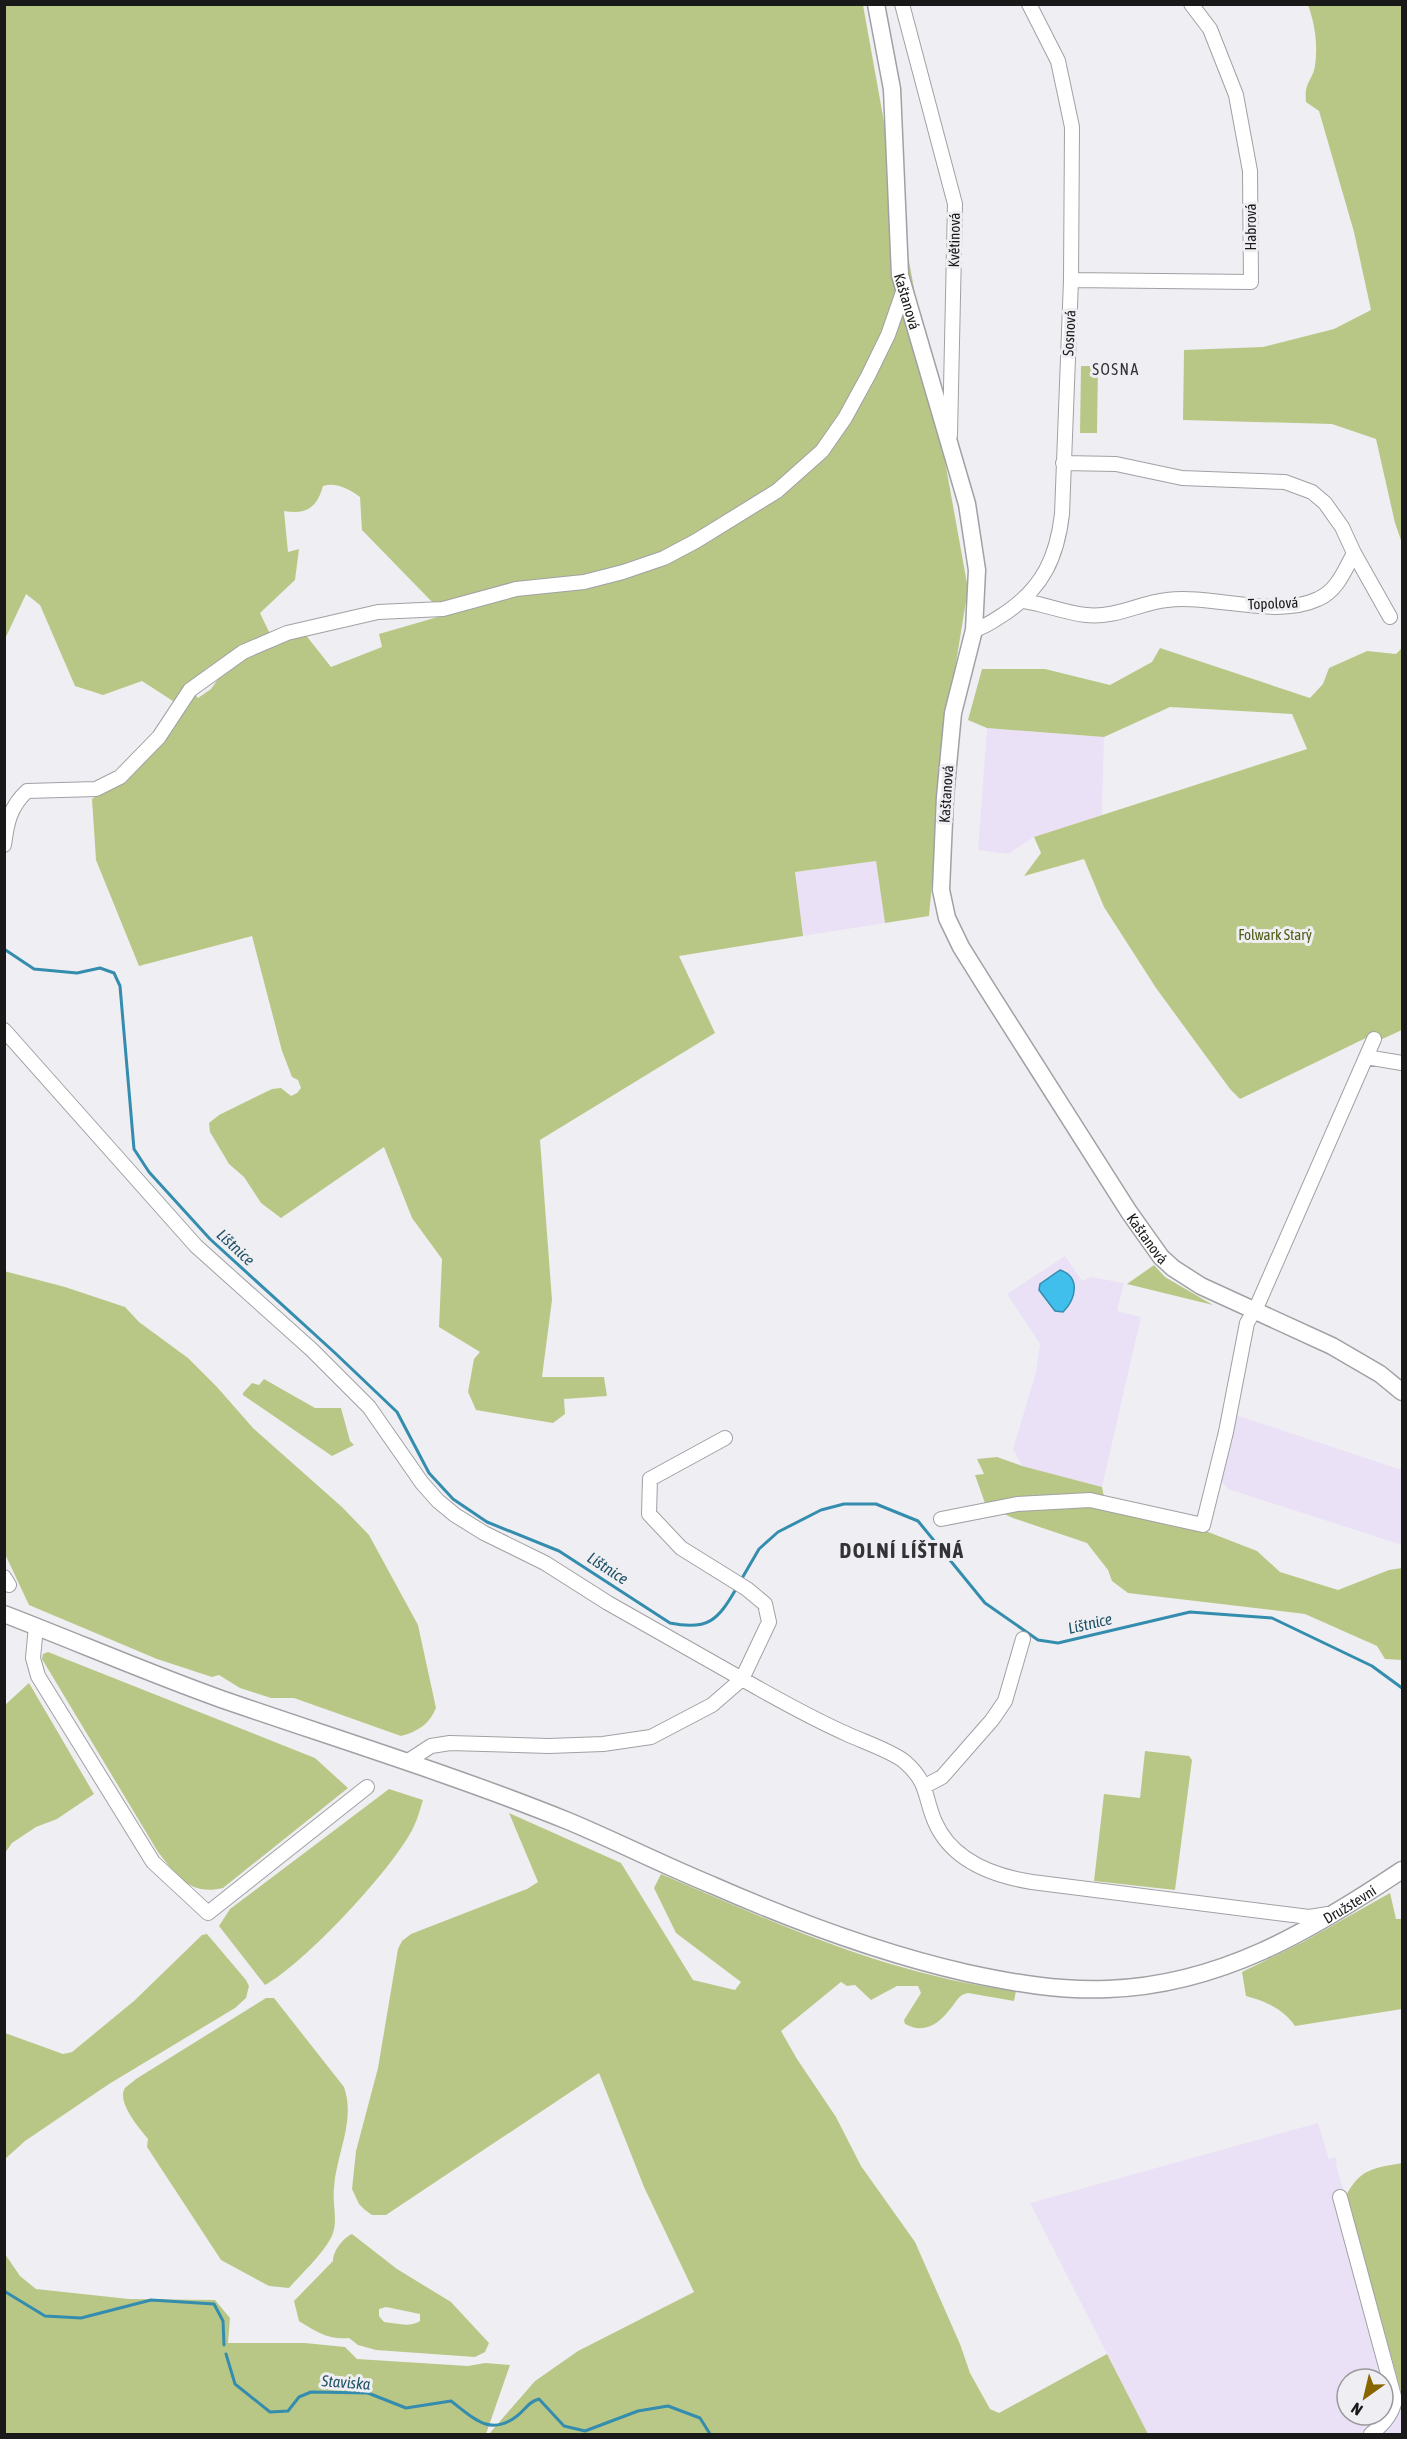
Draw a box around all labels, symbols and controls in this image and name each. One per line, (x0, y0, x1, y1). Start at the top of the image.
street label: Habrová (1242, 203, 1259, 251)
street label: Květinová (945, 212, 963, 267)
street label: Kaštanová (891, 271, 924, 331)
street label: Sosnová (1059, 310, 1079, 356)
district label: SOSNA (1092, 360, 1140, 378)
street label: Topolová (1247, 594, 1299, 612)
street label: Kaštanová (936, 765, 956, 823)
park label: Folwark Starý (1238, 926, 1312, 943)
street label: Kaštanová (1124, 1210, 1171, 1267)
water label: Líštnice (213, 1225, 259, 1269)
district label: DOLNÍ LÍŠTNÁ (840, 1538, 964, 1562)
water label: Líštnice (584, 1548, 632, 1588)
water label: Líštnice (1066, 1609, 1114, 1637)
street label: Družstevní (1320, 1881, 1379, 1926)
north arrow (1335, 2367, 1395, 2427)
water label: Staviska (320, 2371, 371, 2393)
text: N (1348, 2399, 1366, 2420)

